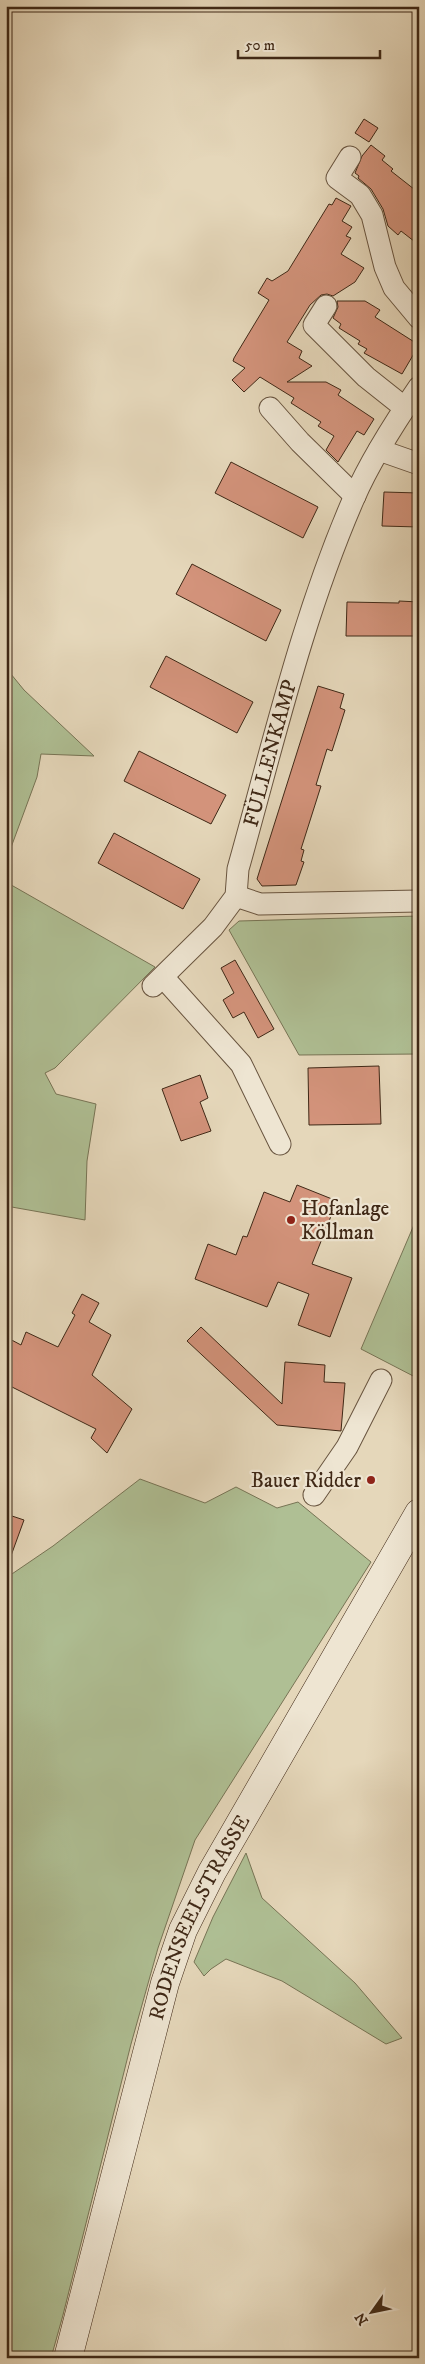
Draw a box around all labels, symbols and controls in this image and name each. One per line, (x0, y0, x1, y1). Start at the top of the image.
scale bar (238, 28, 380, 60)
text: 50 m (245, 36, 275, 55)
street label: FÜLLENKAMP (238, 677, 303, 830)
place label: Hofanlage Köllman (301, 1196, 389, 1246)
marker: Hofanlage Köllman (285, 1214, 297, 1226)
place label: Bauer Ridder (251, 1468, 361, 1494)
marker: Bauer Ridder (365, 1474, 377, 1486)
street label: RODENSEELSTRASSE (144, 1810, 256, 2023)
north arrow (348, 2286, 398, 2336)
text: N (351, 2308, 373, 2328)

